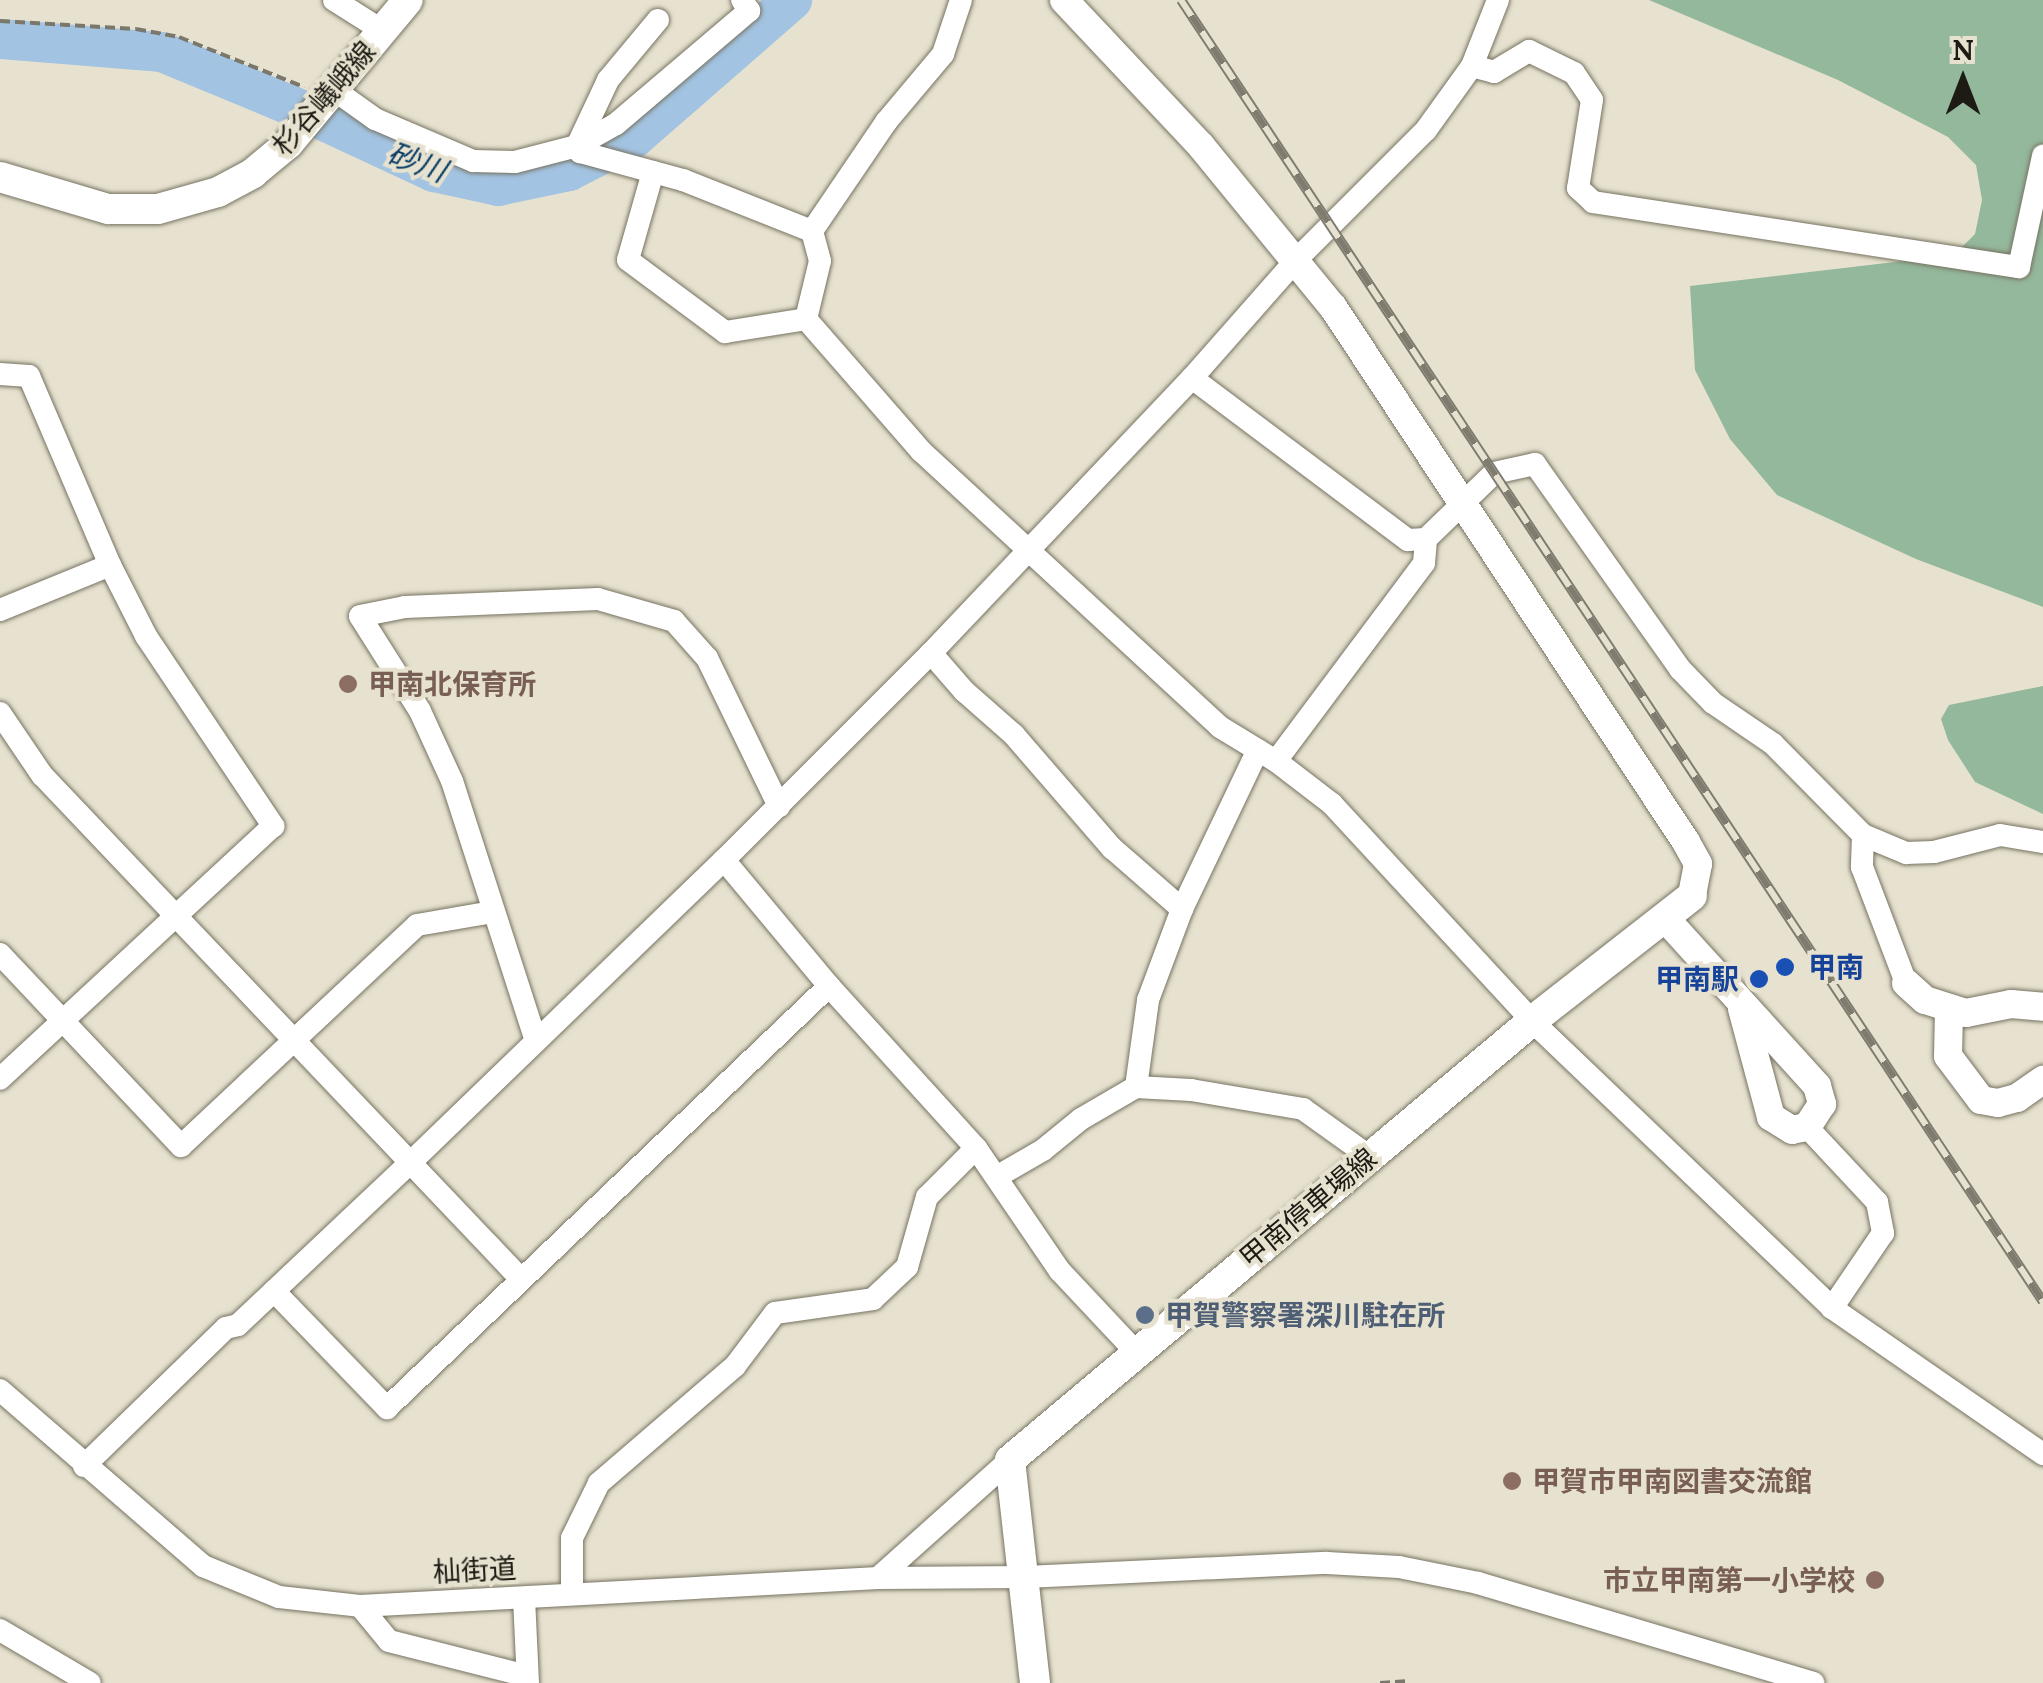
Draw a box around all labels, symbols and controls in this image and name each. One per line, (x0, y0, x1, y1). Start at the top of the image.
north arrow (1913, 30, 2013, 130)
text: N (1952, 32, 1974, 68)
street label: 杉谷嶬峨線 (265, 34, 383, 162)
water label: 砂川 (383, 135, 451, 189)
place label: 甲南北保育所 (368, 667, 536, 701)
marker: 甲南北保育所 (337, 673, 359, 695)
place label: 甲南 (1808, 950, 1864, 984)
marker: 甲南 (1772, 954, 1798, 980)
place label: 甲南駅 (1655, 962, 1739, 996)
marker: 甲南駅 (1748, 968, 1770, 990)
street label: 甲南停車場線 (1233, 1141, 1383, 1275)
place label: 甲賀警察署深川駐在所 (1165, 1298, 1445, 1332)
marker: 甲賀警察署深川駐在所 (1134, 1304, 1156, 1326)
place label: 甲賀市甲南図書交流館 (1532, 1464, 1812, 1498)
marker: 甲賀市甲南図書交流館 (1501, 1470, 1523, 1492)
street label: 杣街道 (432, 1551, 518, 1589)
place label: 市立甲南第一小学校 (1603, 1563, 1855, 1597)
marker: 市立甲南第一小学校 (1864, 1569, 1886, 1591)

